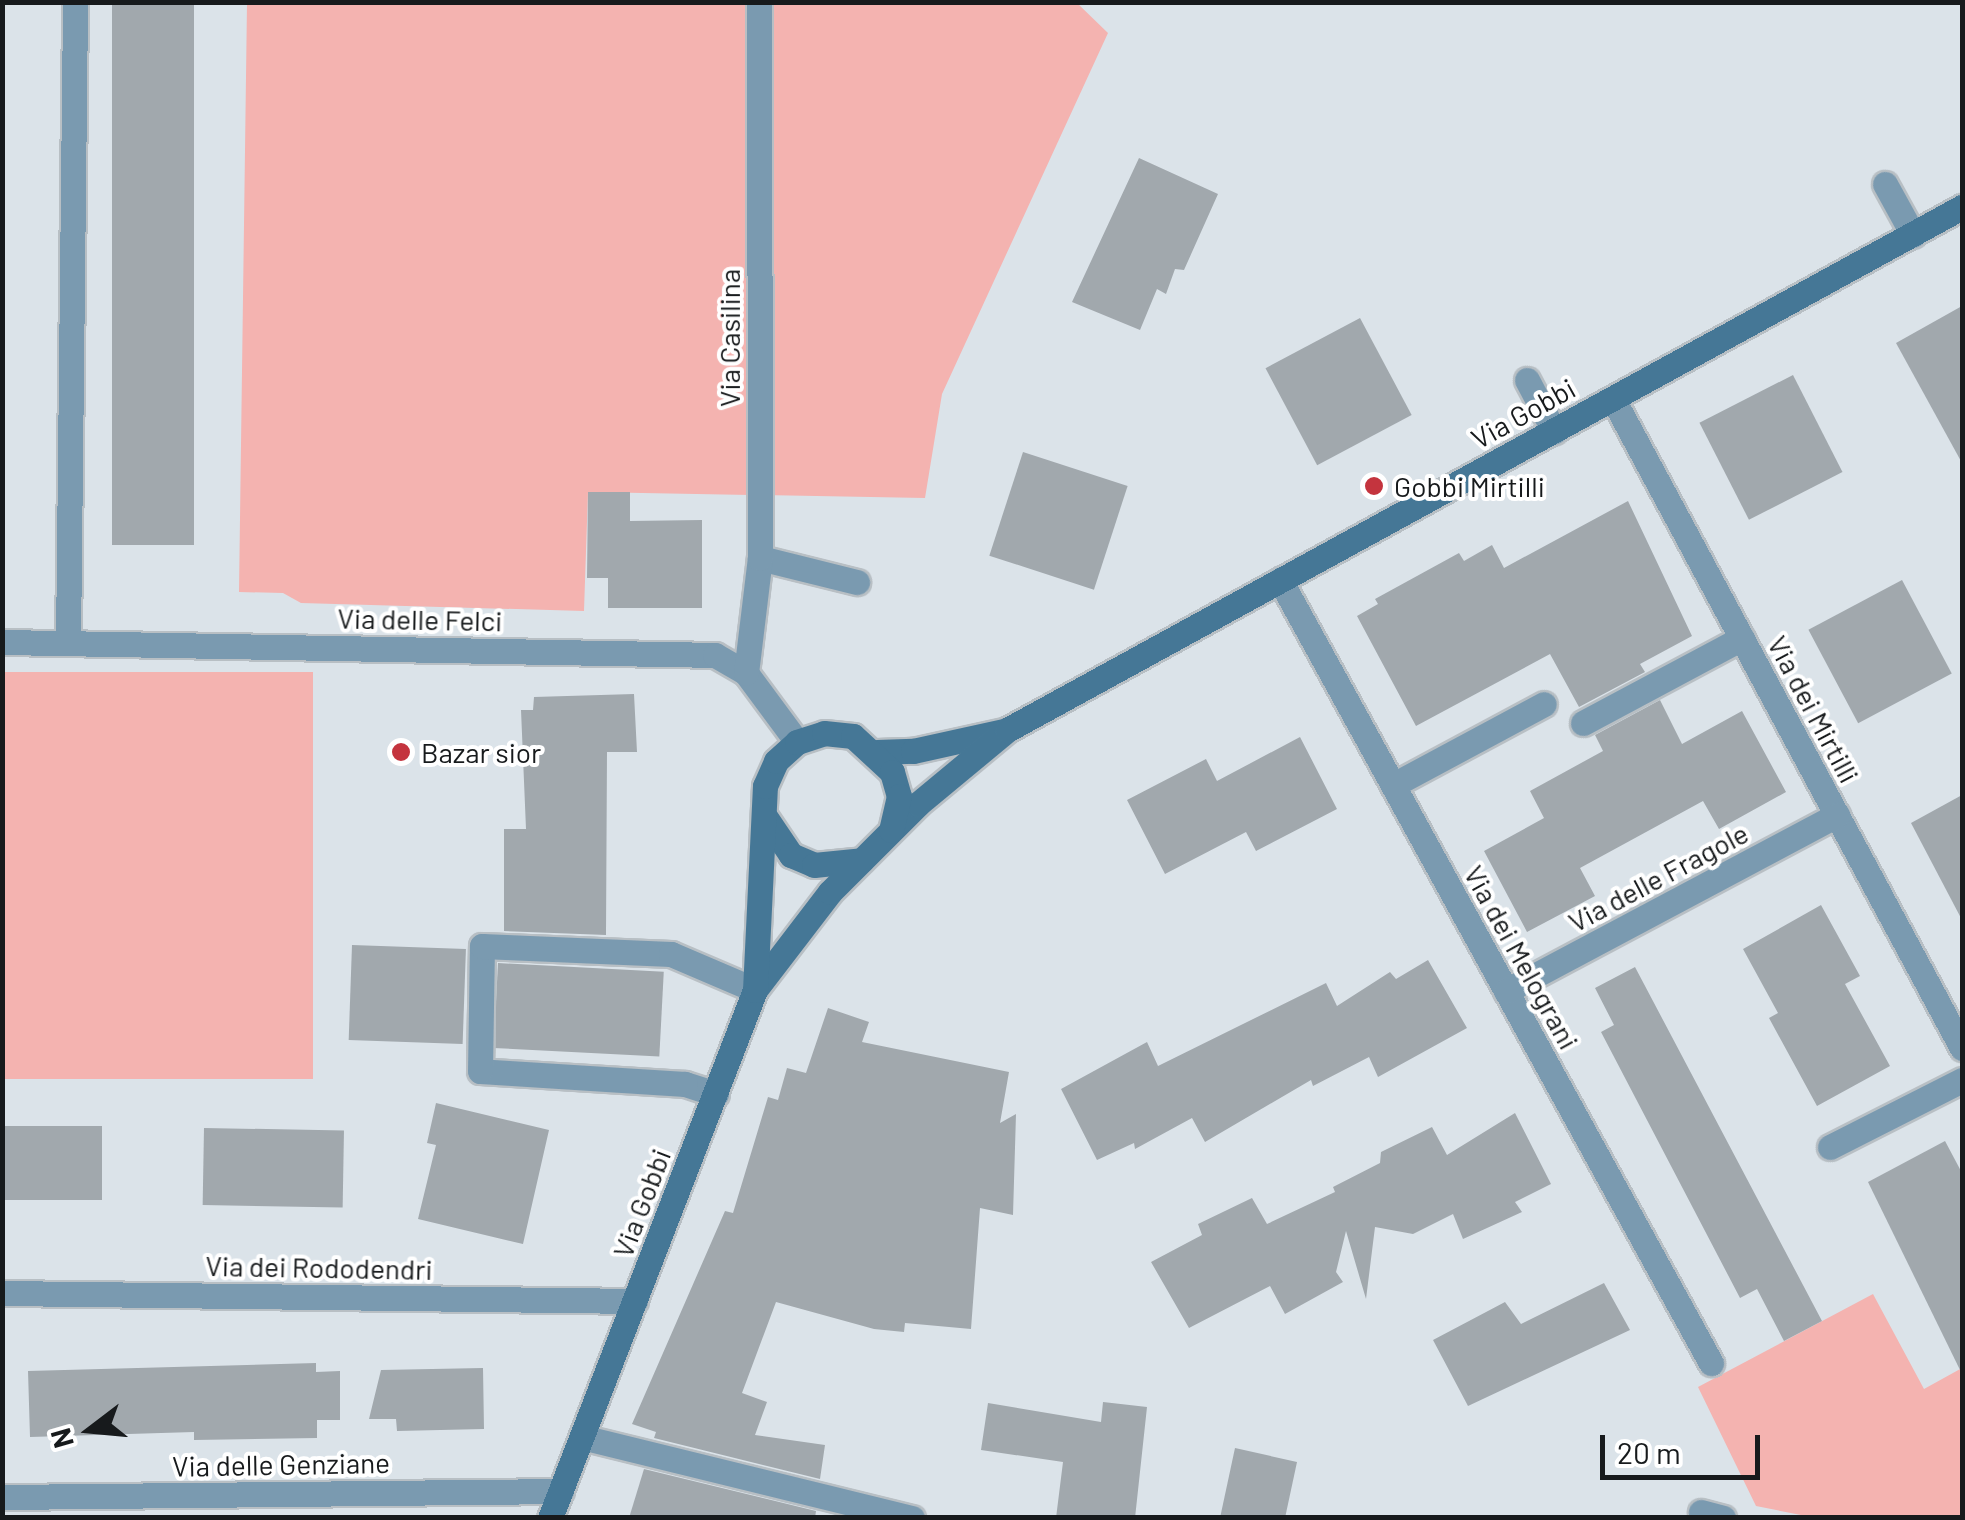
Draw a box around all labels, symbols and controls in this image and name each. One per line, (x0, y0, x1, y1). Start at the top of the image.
street label: Via Casilina (712, 269, 746, 407)
street label: Via Gobbi (1465, 371, 1581, 455)
place label: Gobbi Mirtilli (1394, 469, 1545, 503)
marker: Gobbi Mirtilli (1363, 475, 1385, 497)
street label: Via delle Felci (337, 601, 503, 637)
street label: Via dei Mirtilli (1761, 630, 1867, 788)
place label: Bazar sior (421, 735, 541, 769)
marker: Bazar sior (390, 741, 412, 763)
street label: Via delle Fragole (1562, 816, 1754, 938)
street label: Via dei Melograni (1458, 859, 1586, 1055)
street label: Via Gobbi (605, 1144, 677, 1262)
street label: Via dei Rododendri (205, 1248, 433, 1286)
north arrow (40, 1380, 140, 1480)
scale bar (1605, 1415, 1765, 1477)
text: N (42, 1425, 80, 1452)
text: 20 m (1617, 1434, 1681, 1470)
street label: Via delle Genziane (172, 1445, 390, 1483)

